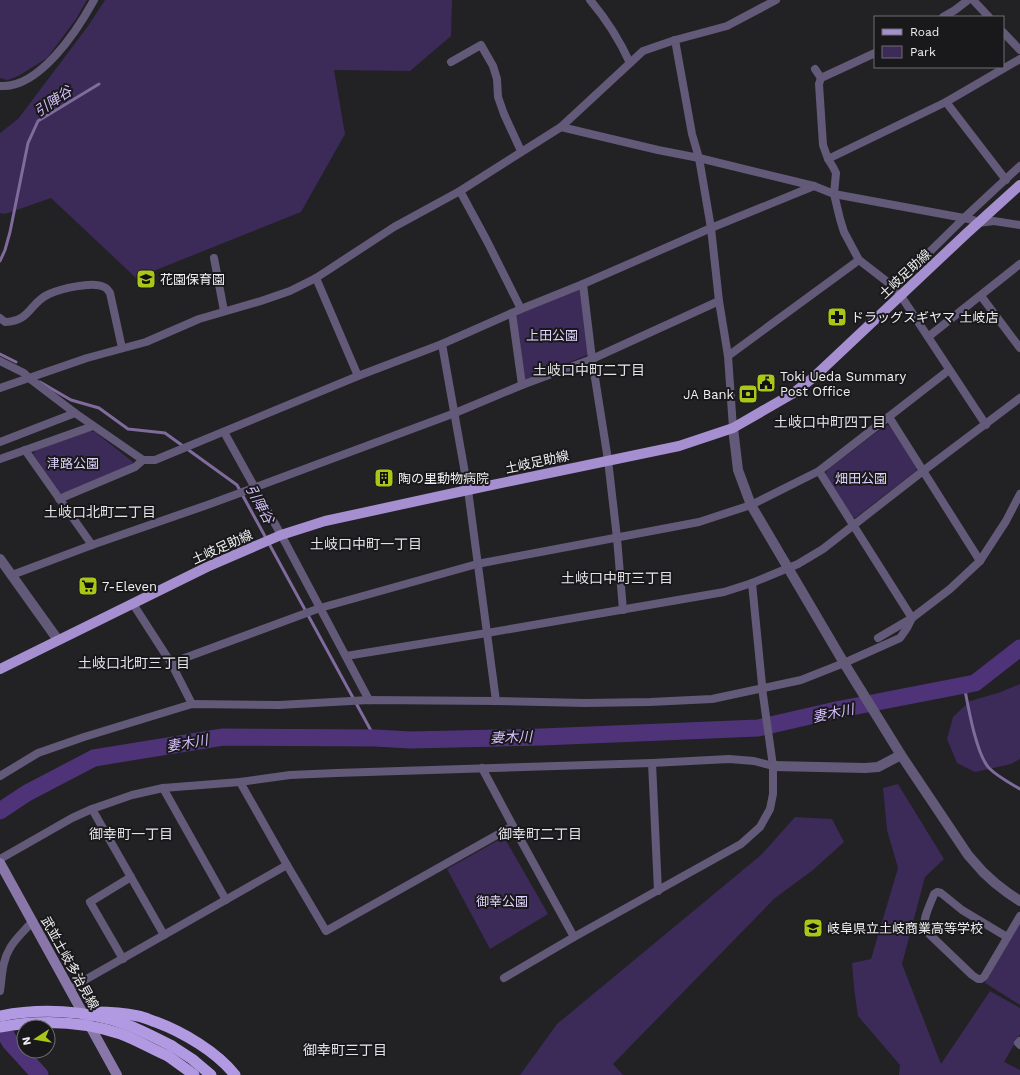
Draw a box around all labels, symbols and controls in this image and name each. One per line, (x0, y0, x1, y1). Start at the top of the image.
legend (874, 16, 1004, 68)
text: Road (910, 25, 939, 39)
text: Park (910, 45, 936, 59)
water label: 引陣谷 (31, 82, 76, 119)
street label: 土岐足助線 (876, 246, 934, 302)
school or university icon: 花園保育園 (135, 268, 157, 290)
place label: 花園保育園 (160, 272, 225, 287)
pharmacy icon: ドラッグスギヤマ 土岐店 (826, 306, 848, 328)
place label: ドラッグスギヤマ 土岐店 (851, 310, 998, 325)
park label: 上田公園 (526, 328, 578, 343)
district label: 土岐口中町二丁目 (533, 362, 645, 378)
place label: Toki Ueda Summary Post Office (780, 369, 906, 399)
public building icon: Toki Ueda Summary Post Office (755, 372, 777, 394)
bank icon: JA Bank (737, 383, 759, 405)
place label: JA Bank (683, 387, 735, 402)
district label: 土岐口中町四丁目 (774, 414, 886, 430)
street label: 土岐足助線 (504, 448, 570, 476)
park label: 津路公園 (47, 456, 99, 471)
building icon: 陶の里動物病院 (373, 467, 395, 489)
place label: 陶の里動物病院 (398, 471, 489, 486)
park label: 畑田公園 (835, 471, 887, 486)
water label: 引陣谷 (243, 482, 278, 527)
district label: 土岐口北町二丁目 (44, 504, 156, 520)
street label: 土岐足助線 (189, 527, 255, 567)
district label: 土岐口中町一丁目 (310, 536, 422, 552)
district label: 土岐口中町三丁目 (561, 570, 673, 586)
supermarket icon: 7-Eleven (77, 575, 99, 597)
place label: 7-Eleven (102, 579, 157, 594)
district label: 土岐口北町三丁目 (78, 655, 190, 671)
water label: 妻木川 (811, 700, 857, 725)
water label: 妻木川 (490, 728, 534, 746)
water label: 妻木川 (165, 731, 211, 755)
district label: 御幸町一丁目 (89, 826, 173, 842)
district label: 御幸町二丁目 (498, 826, 582, 842)
park label: 御幸公園 (476, 894, 528, 909)
street label: 武並土岐多治見線 (38, 914, 102, 1012)
school or university icon: 岐阜県立土岐商業高等学校 (802, 917, 824, 939)
place label: 岐阜県立土岐商業高等学校 (827, 921, 983, 936)
north arrow (16, 1019, 56, 1059)
text: N (20, 1036, 34, 1046)
district label: 御幸町三丁目 (303, 1042, 387, 1058)

